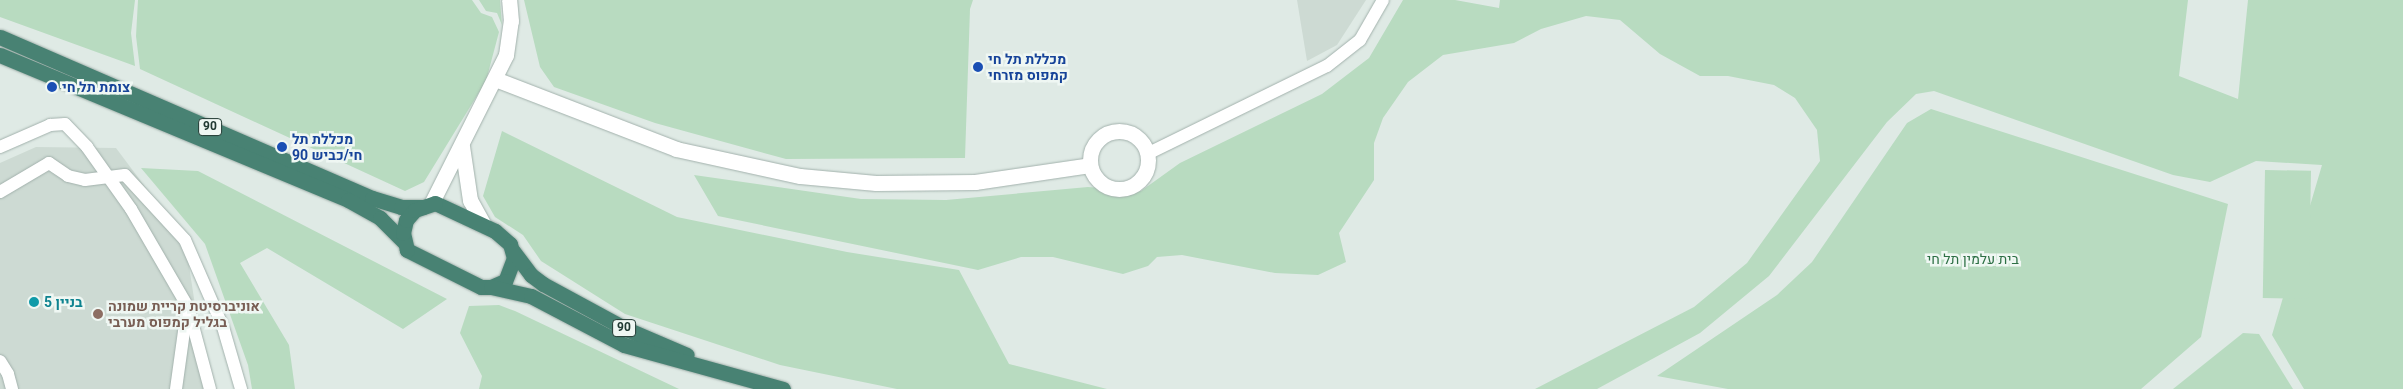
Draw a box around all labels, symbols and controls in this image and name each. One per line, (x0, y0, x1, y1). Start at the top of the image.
place label: מכללת תל חי קמפוס מזרחי (988, 51, 1068, 84)
marker: מכללת תל חי קמפוס מזרחי (972, 61, 984, 73)
place label: צומת תל חי (62, 79, 130, 95)
marker: צומת תל חי (46, 81, 58, 93)
road number: 90 (198, 118, 222, 136)
place label: מכללת תל חי/כביש 90 (292, 131, 362, 164)
marker: מכללת תל חי/כביש 90 (276, 141, 288, 153)
park label: בית עלמין תל חי (1927, 251, 2019, 267)
place label: בניין 5 (44, 294, 83, 310)
marker: בניין 5 (28, 296, 40, 308)
place label: אוניברסיטת קריית שמונה בגליל קמפוס מערבי (108, 298, 260, 331)
marker: אוניברסיטת קריית שמונה בגליל קמפוס מערבי (92, 308, 104, 320)
road number: 90 (612, 318, 636, 338)

